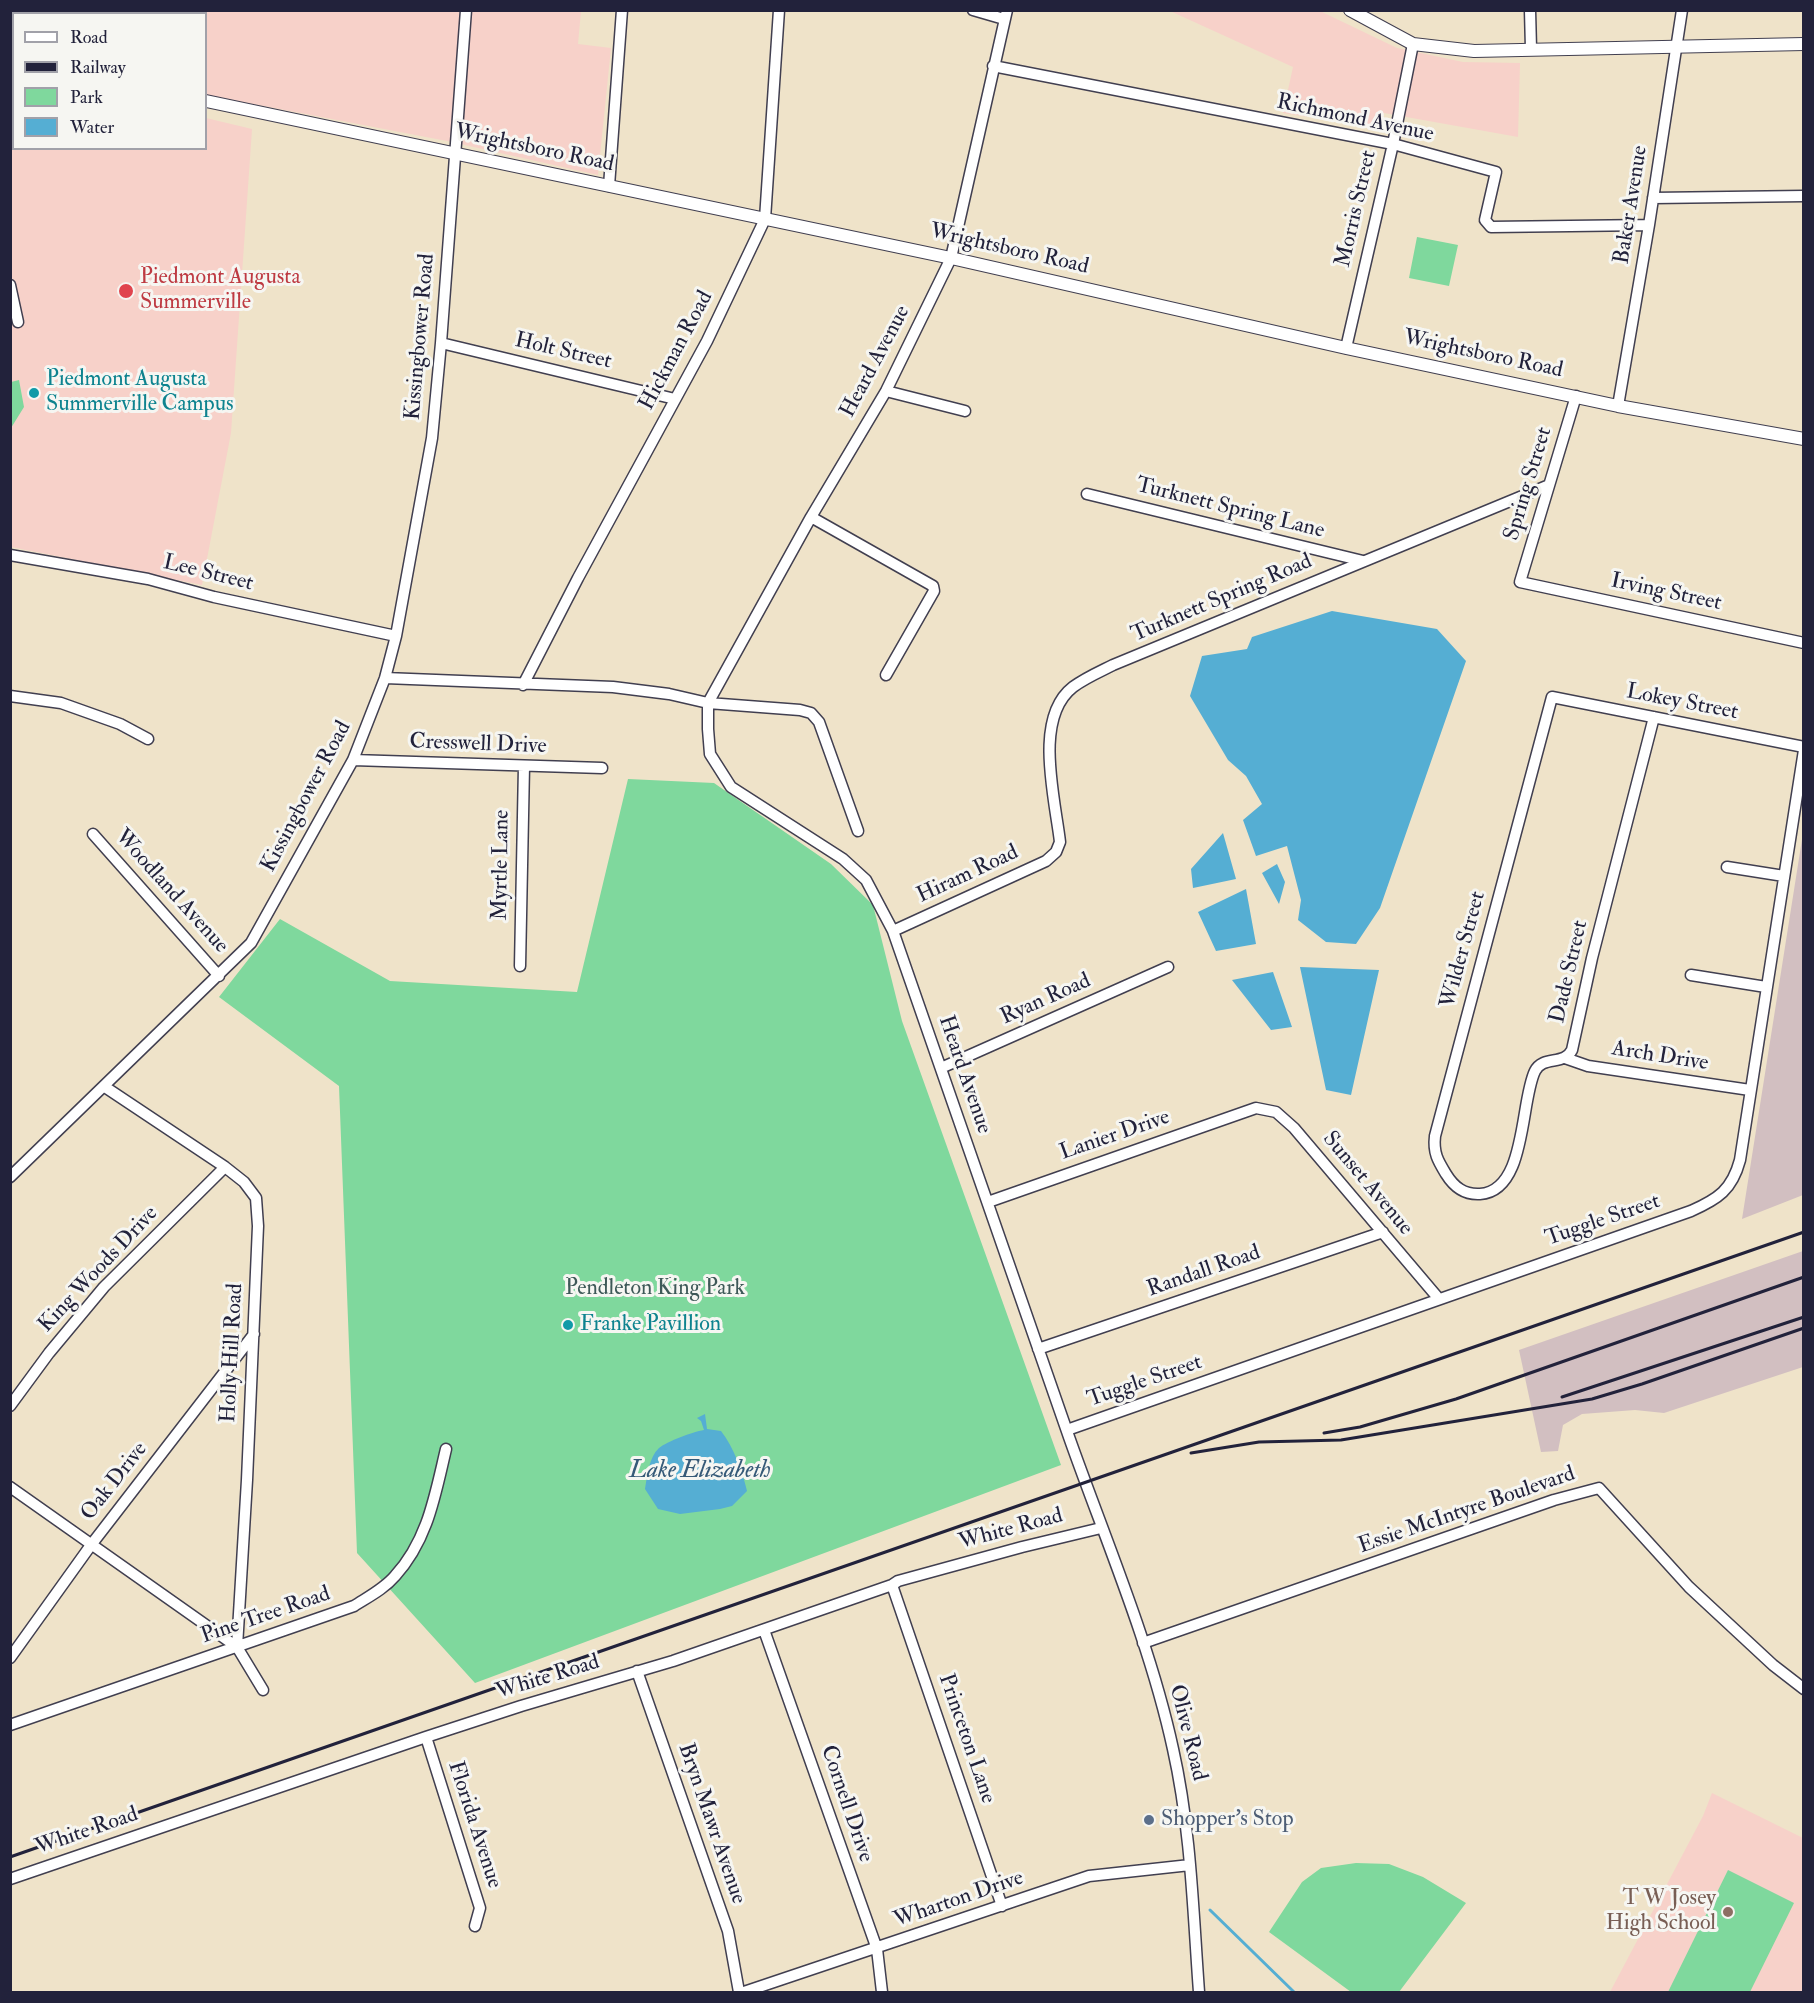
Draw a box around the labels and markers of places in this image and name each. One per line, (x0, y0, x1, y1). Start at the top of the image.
place label: Piedmont Augusta Summerville (140, 265, 300, 316)
marker: Piedmont Augusta Summerville (117, 282, 135, 300)
place label: Piedmont Augusta Summerville Campus (46, 367, 234, 418)
marker: Piedmont Augusta Summerville Campus (27, 386, 41, 400)
place label: Franke Pavillion (580, 1312, 721, 1338)
marker: Franke Pavillion (561, 1318, 575, 1332)
place label: Shopper's Stop (1161, 1807, 1294, 1833)
marker: Shopper's Stop (1142, 1813, 1156, 1827)
place label: T W Josey High School (1606, 1886, 1716, 1938)
marker: T W Josey High School (1721, 1905, 1735, 1919)

